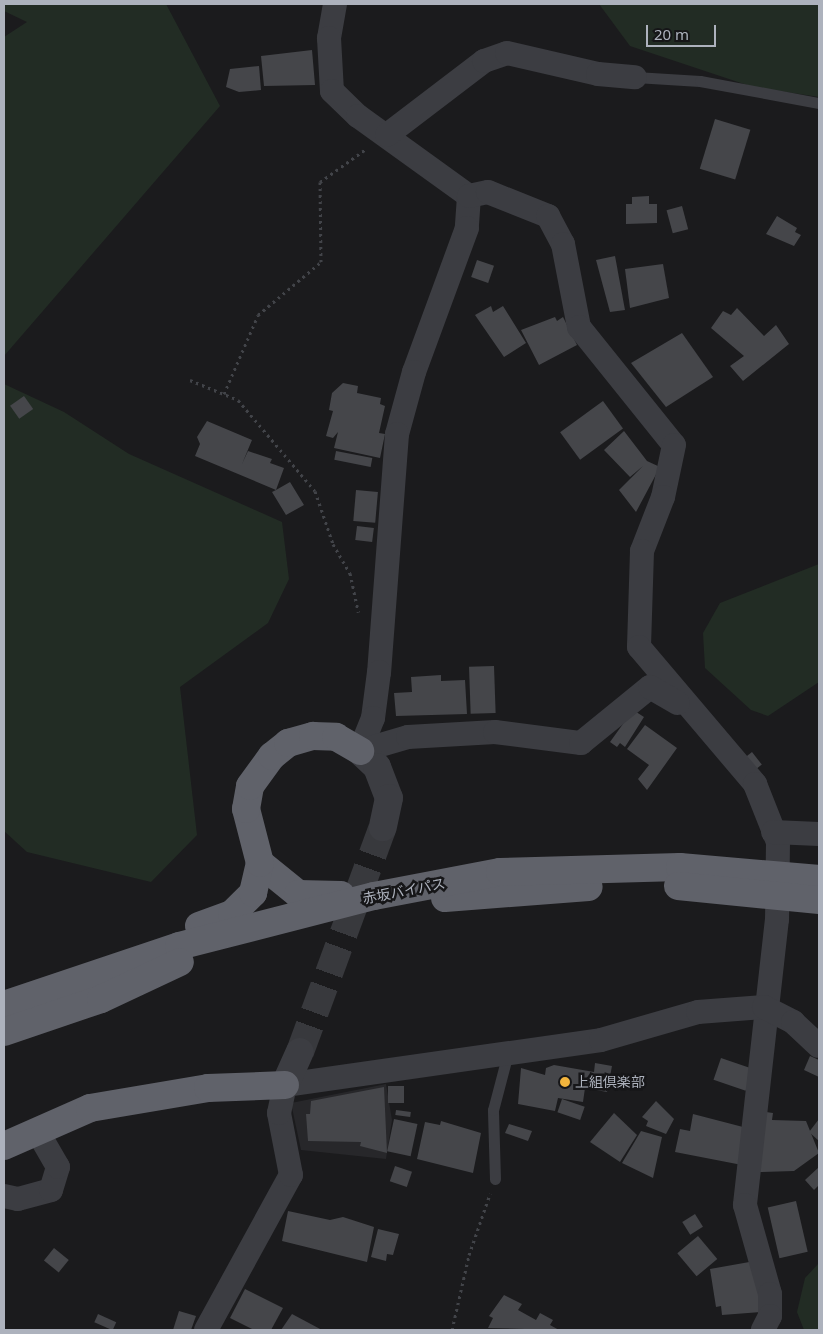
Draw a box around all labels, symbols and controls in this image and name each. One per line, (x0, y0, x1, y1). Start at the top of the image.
scale bar (648, 15, 718, 47)
text: 20 m (654, 24, 689, 44)
street label: 赤坂バイパス (361, 875, 447, 907)
place label: 上組倶楽部 (575, 1074, 645, 1090)
marker: 上組倶楽部 (559, 1076, 571, 1088)

